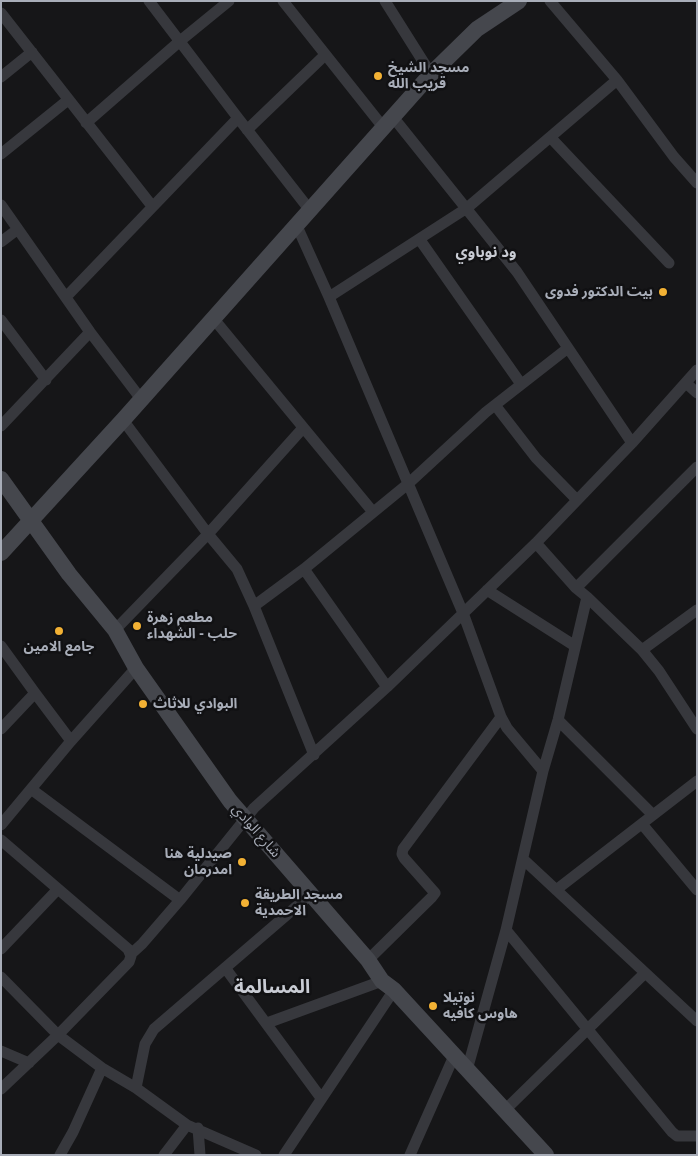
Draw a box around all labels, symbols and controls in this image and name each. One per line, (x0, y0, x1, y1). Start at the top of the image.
place label: مسجد الشيخ قريب الله (388, 60, 470, 92)
marker: مسجد الشيخ قريب الله (372, 70, 384, 82)
district label: ود نوباوي (455, 244, 517, 262)
place label: بيت الدكتور فدوى (545, 284, 653, 300)
marker: بيت الدكتور فدوى (657, 286, 669, 298)
place label: مطعم زهرة حلب - الشهداء (147, 610, 237, 642)
marker: مطعم زهرة حلب - الشهداء (131, 620, 143, 632)
marker: جامع الامين (53, 625, 65, 637)
place label: جامع الامين (24, 639, 94, 655)
place label: البوادي للاثاث (153, 696, 237, 712)
marker: البوادي للاثاث (137, 698, 149, 710)
street label: شارع الوادي (228, 801, 284, 861)
place label: صيدلية هنا امدرمان (165, 846, 232, 879)
marker: صيدلية هنا امدرمان (236, 856, 248, 868)
place label: مسجد الطريقة الاحمدية (255, 887, 343, 920)
marker: مسجد الطريقة الاحمدية (239, 897, 251, 909)
district label: المسالمة (234, 977, 310, 999)
place label: نوتيلا هاوس كافيه (443, 990, 518, 1022)
marker: نوتيلا هاوس كافيه (427, 1000, 439, 1012)

